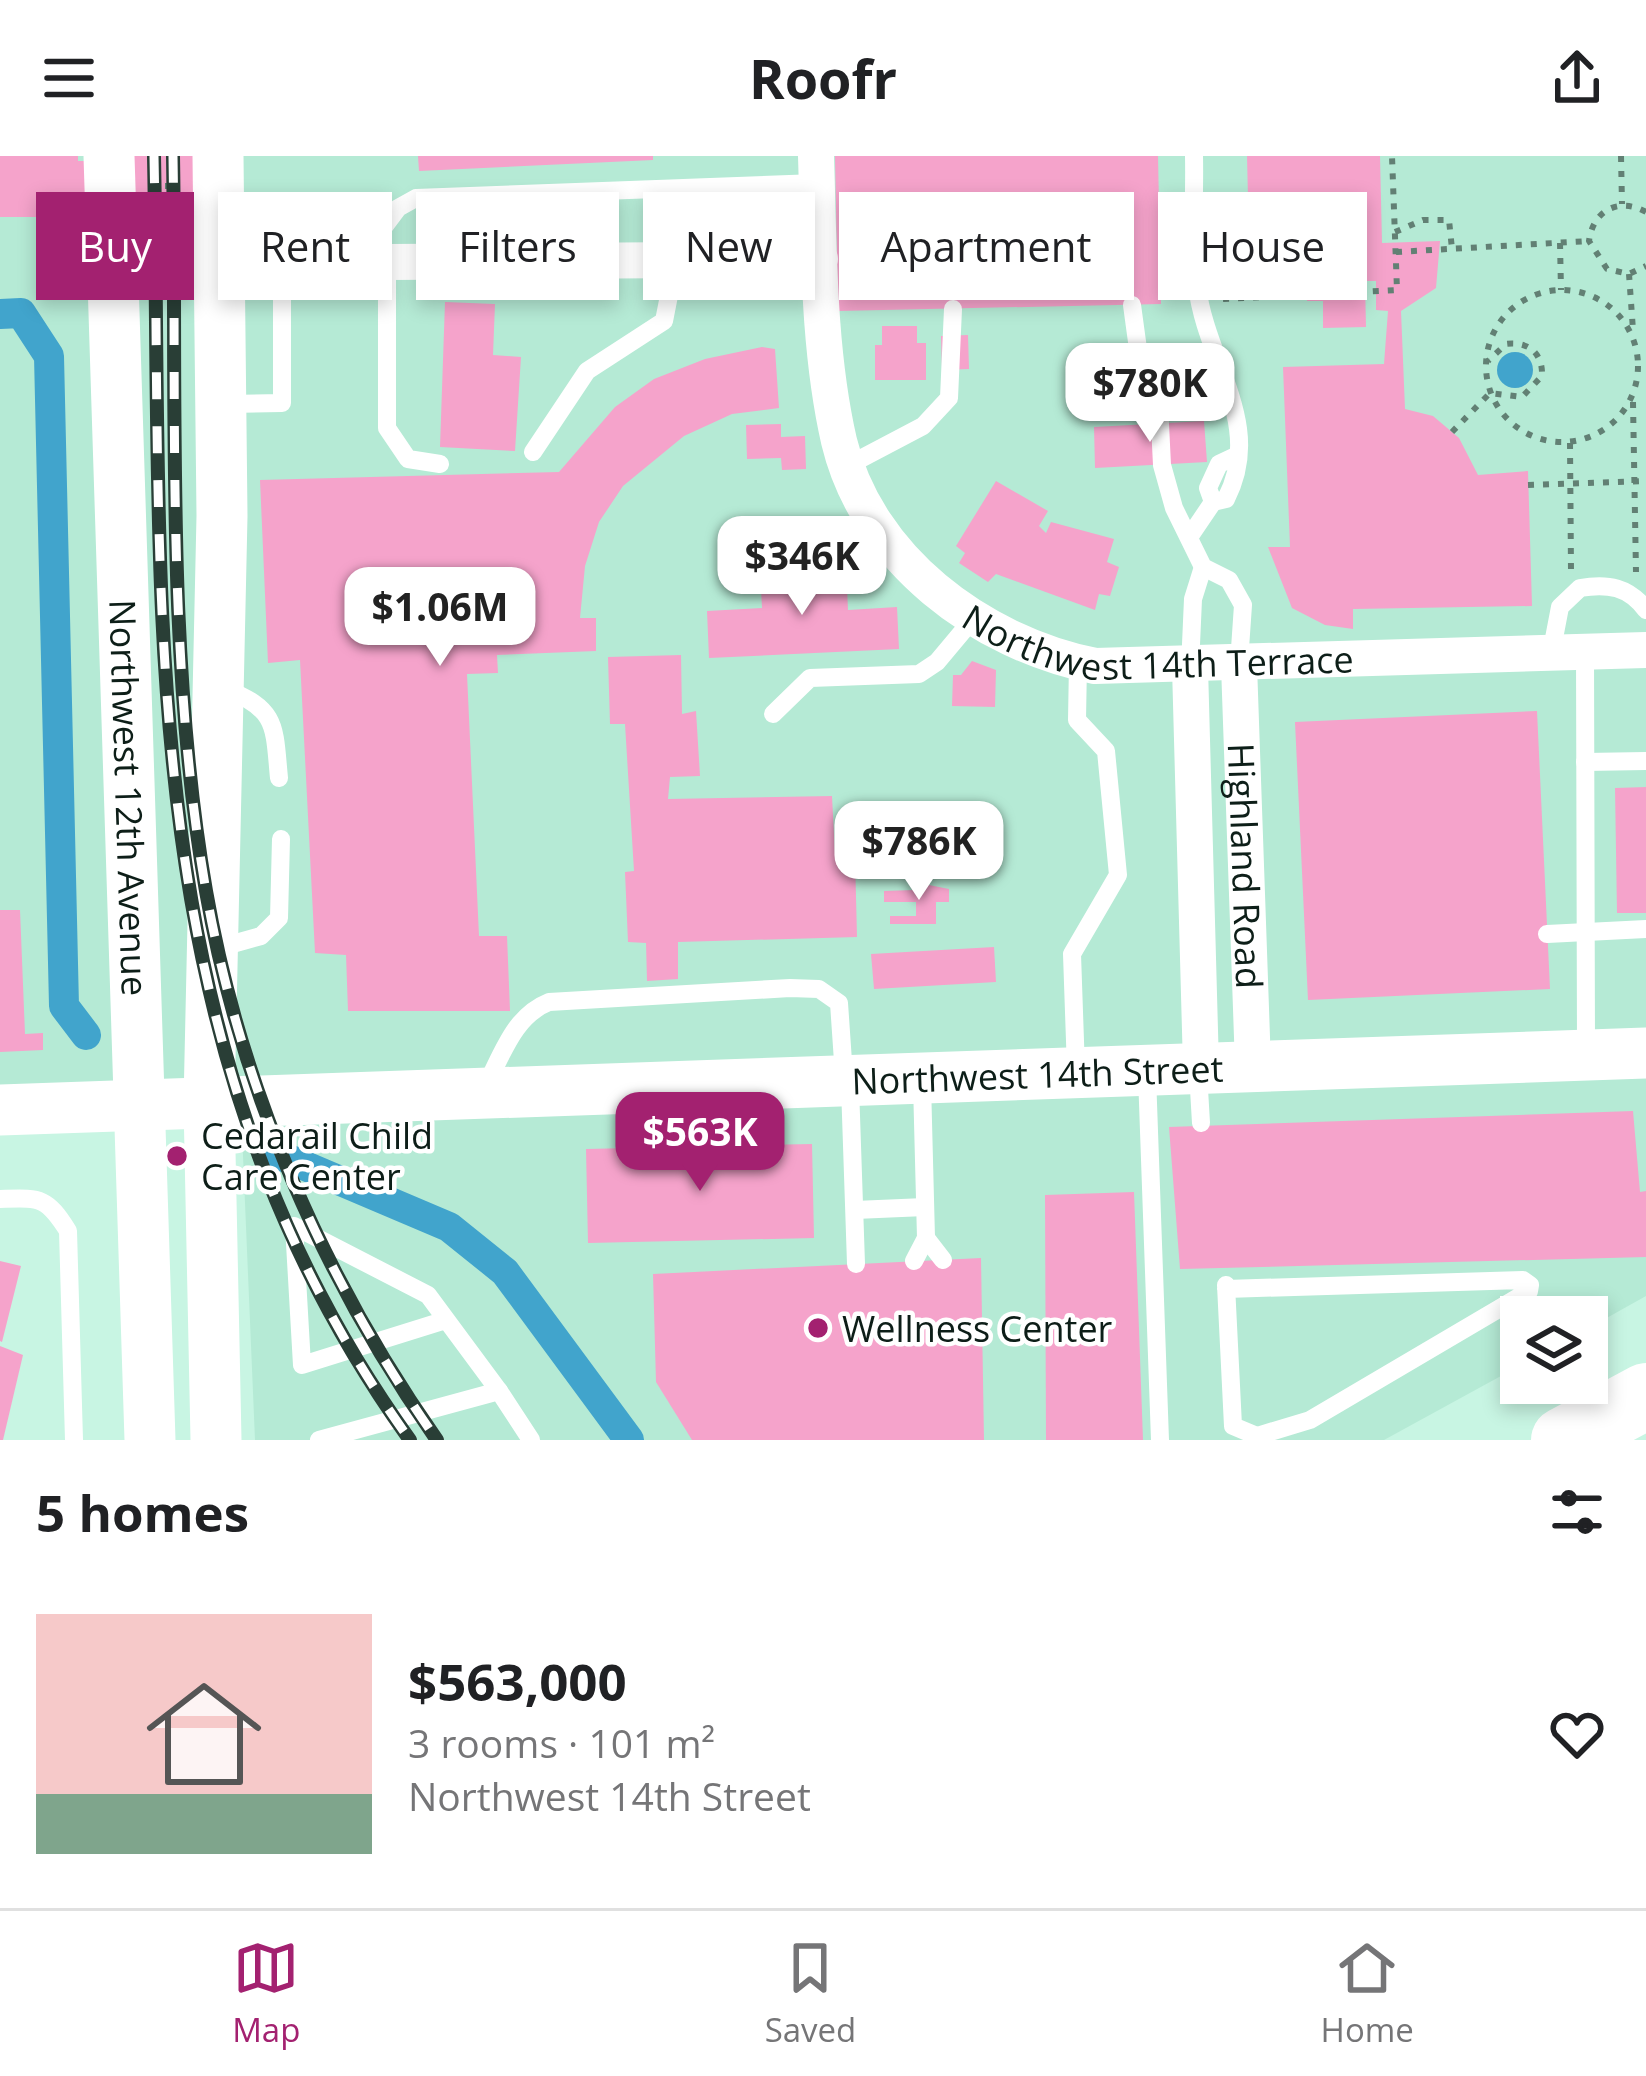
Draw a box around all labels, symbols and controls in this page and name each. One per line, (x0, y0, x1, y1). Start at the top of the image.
text: Roofr (749, 41, 897, 115)
icon: menu (36, 45, 102, 111)
icon: share (1544, 45, 1610, 111)
chip: Buy (36, 192, 194, 300)
chip: Rent (218, 192, 392, 300)
chip: Filters (416, 192, 619, 300)
chip: New (643, 192, 815, 300)
chip: Apartment (839, 192, 1134, 300)
chip: House (1158, 192, 1367, 300)
pin: $780K (1066, 343, 1234, 445)
text: $780K (1092, 355, 1208, 408)
pin: $346K (718, 516, 886, 618)
text: $346K (744, 528, 860, 581)
pin: $1.06M (342, 567, 538, 669)
text: $1.06M (371, 579, 509, 632)
street label: Northwest 14th Terrace (954, 592, 1354, 691)
street label: Northwest 12th Avenue (99, 599, 160, 997)
street label: Highland Road (1217, 742, 1275, 990)
pin: $786K (835, 801, 1003, 903)
text: $786K (861, 813, 977, 866)
street label: Northwest 14th Street (851, 1043, 1224, 1105)
pin: $563K (616, 1092, 784, 1194)
text: $563K (642, 1104, 758, 1157)
place label: Cedarail Child Care Center (201, 1111, 433, 1201)
marker: Cedarail Child Care Center (164, 1143, 190, 1169)
map controls (1500, 1296, 1608, 1404)
button: layers (1500, 1296, 1608, 1404)
place label: Wellness Center (842, 1304, 1113, 1353)
marker: Wellness Center (805, 1315, 831, 1341)
text: 5 homes (36, 1477, 249, 1547)
icon: filters (1544, 1479, 1610, 1545)
text: $563,000 (408, 1646, 627, 1716)
icon: home (132, 1662, 276, 1806)
icon: heart (1544, 1701, 1610, 1767)
text: 3 rooms · 101 m² (408, 1716, 715, 1769)
text: Northwest 14th Street (408, 1769, 811, 1822)
tab: Map (232, 1935, 300, 2052)
tab: Saved (765, 1935, 856, 2052)
tab: Home (1321, 1935, 1414, 2052)

